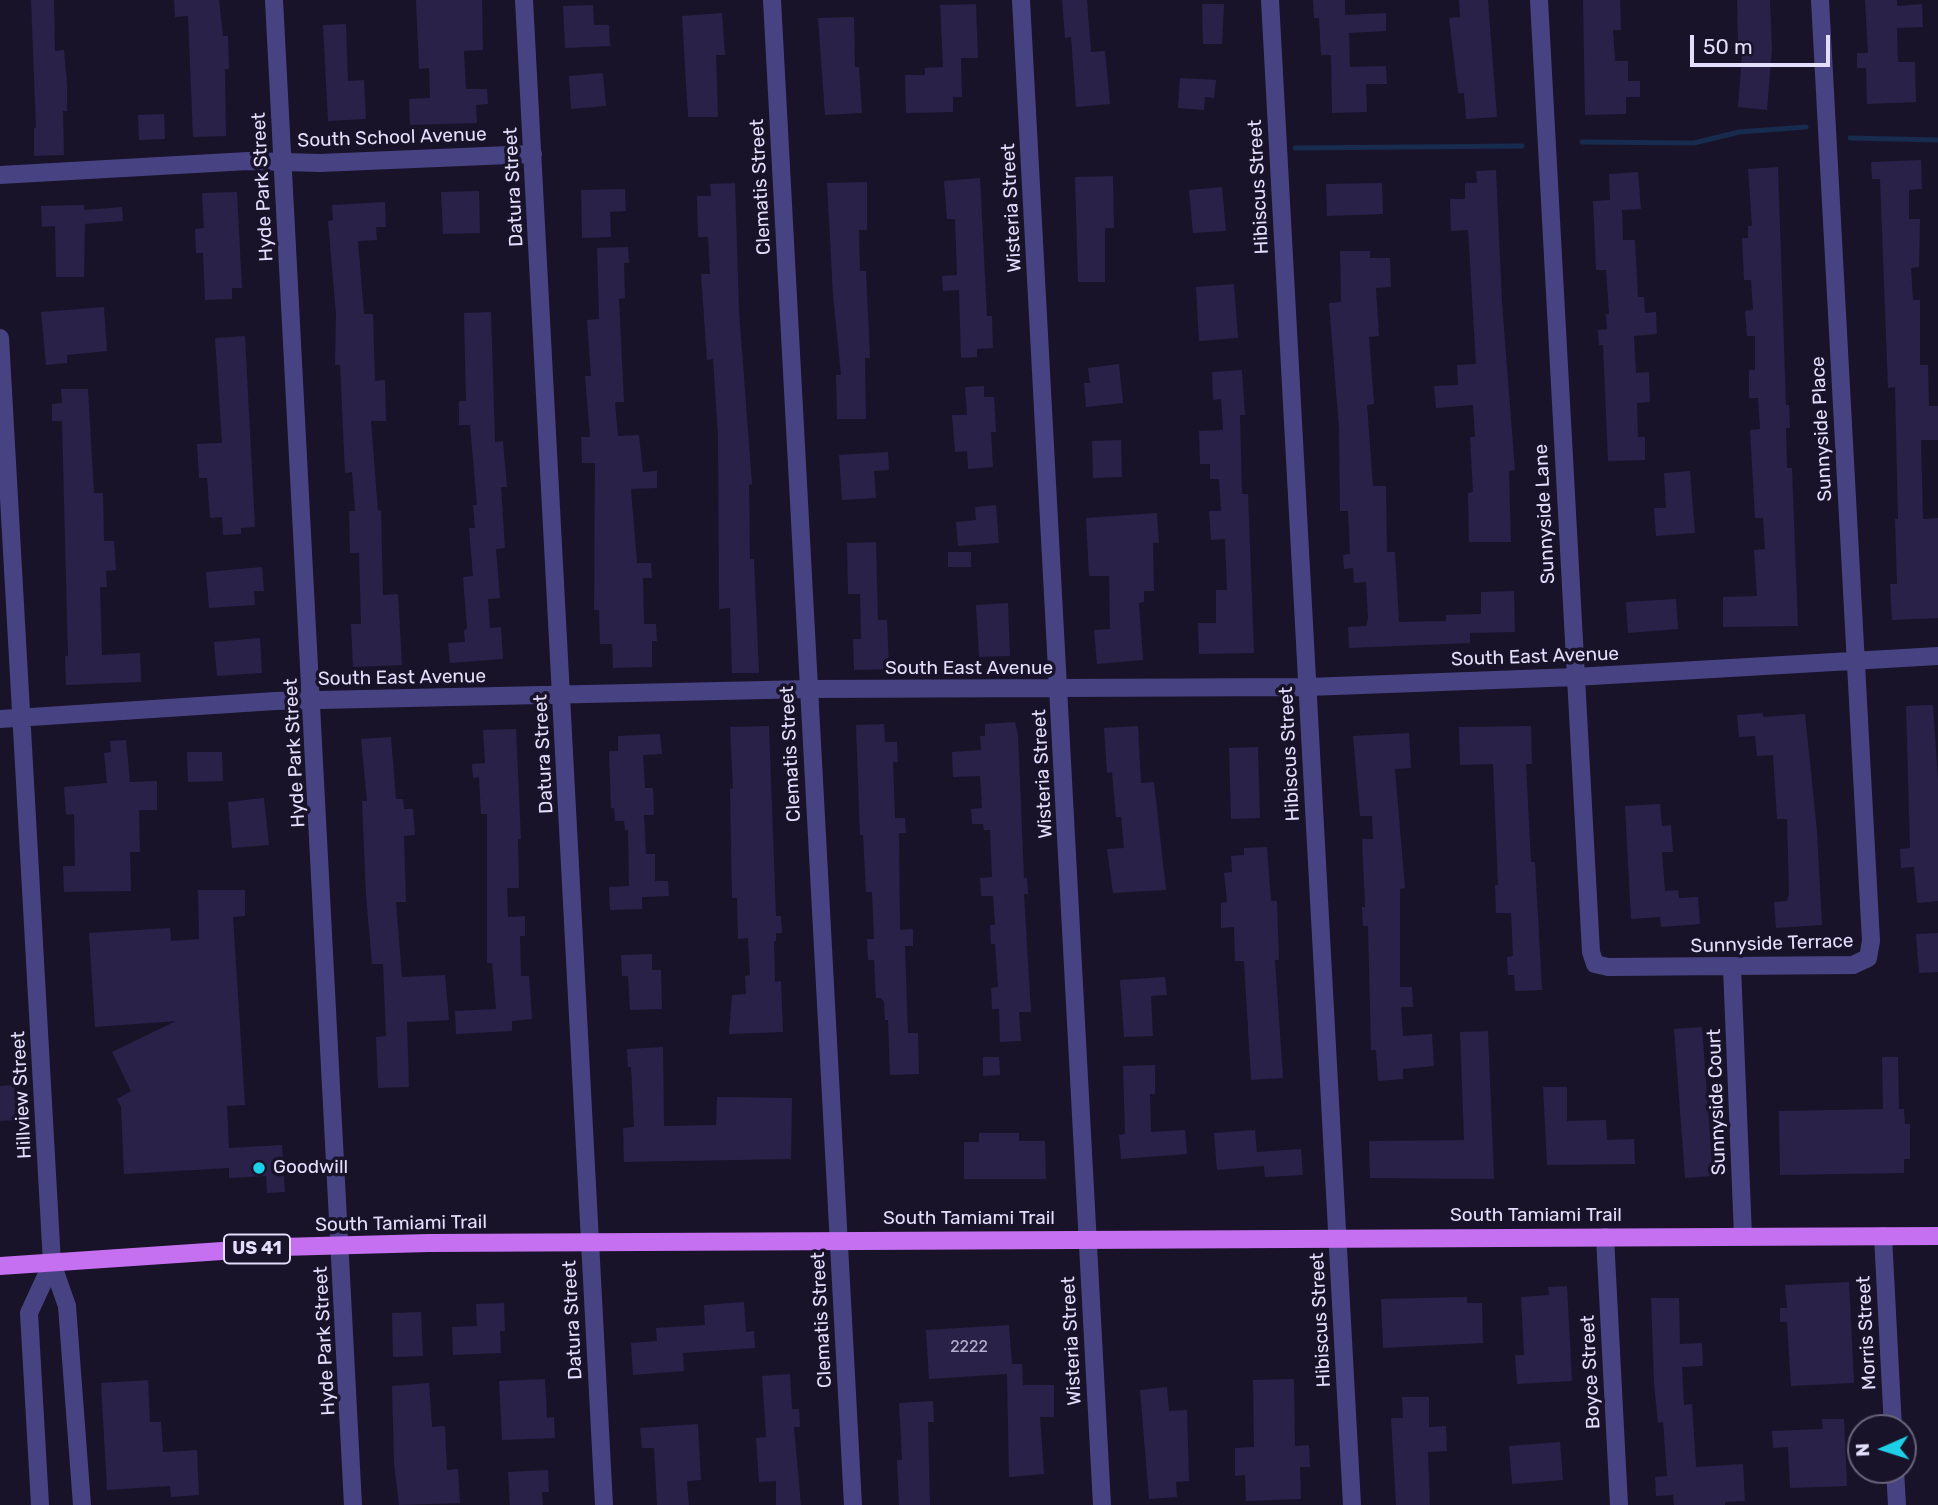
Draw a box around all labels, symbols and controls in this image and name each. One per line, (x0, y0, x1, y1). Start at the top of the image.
scale bar (1693, 21, 1833, 65)
text: 50 m (1703, 34, 1753, 59)
street label: Hyde Park Street (248, 112, 278, 262)
street label: Clematis Street (746, 118, 776, 256)
street label: Hibiscus Street (1244, 119, 1274, 255)
street label: South School Avenue (297, 123, 487, 153)
street label: Datura Street (499, 127, 529, 247)
street label: Wisteria Street (997, 143, 1027, 273)
street label: Sunnyside Place (1807, 356, 1837, 502)
street label: Sunnyside Lane (1530, 443, 1560, 585)
street label: South East Avenue (1451, 643, 1619, 671)
street label: South East Avenue (885, 658, 1053, 680)
street label: South East Avenue (318, 665, 486, 691)
street label: Hyde Park Street (280, 678, 310, 828)
street label: Clematis Street (776, 685, 806, 823)
street label: Hibiscus Street (1275, 686, 1305, 822)
street label: Datura Street (529, 694, 559, 814)
street label: Wisteria Street (1028, 709, 1058, 839)
street label: Sunnyside Terrace (1690, 930, 1854, 958)
street label: Sunnyside Court (1703, 1028, 1731, 1176)
street label: Hillview Street (7, 1031, 37, 1159)
place label: Goodwill (273, 1157, 348, 1179)
marker: Goodwill (251, 1160, 267, 1176)
street label: South Tamiami Trail (1450, 1205, 1622, 1227)
street label: South Tamiami Trail (883, 1208, 1055, 1230)
street label: South Tamiami Trail (315, 1211, 487, 1237)
road number: US 41 (224, 1234, 290, 1264)
street label: Clematis Street (807, 1251, 837, 1389)
street label: Hibiscus Street (1306, 1252, 1336, 1388)
street label: Datura Street (558, 1260, 588, 1380)
street label: Hyde Park Street (310, 1266, 340, 1416)
street label: Morris Street (1853, 1275, 1881, 1391)
street label: Wisteria Street (1057, 1276, 1087, 1406)
street label: Boyce Street (1577, 1314, 1605, 1430)
house number: 2222 (950, 1337, 988, 1357)
north arrow (1847, 1414, 1917, 1484)
text: N (1851, 1443, 1874, 1457)

